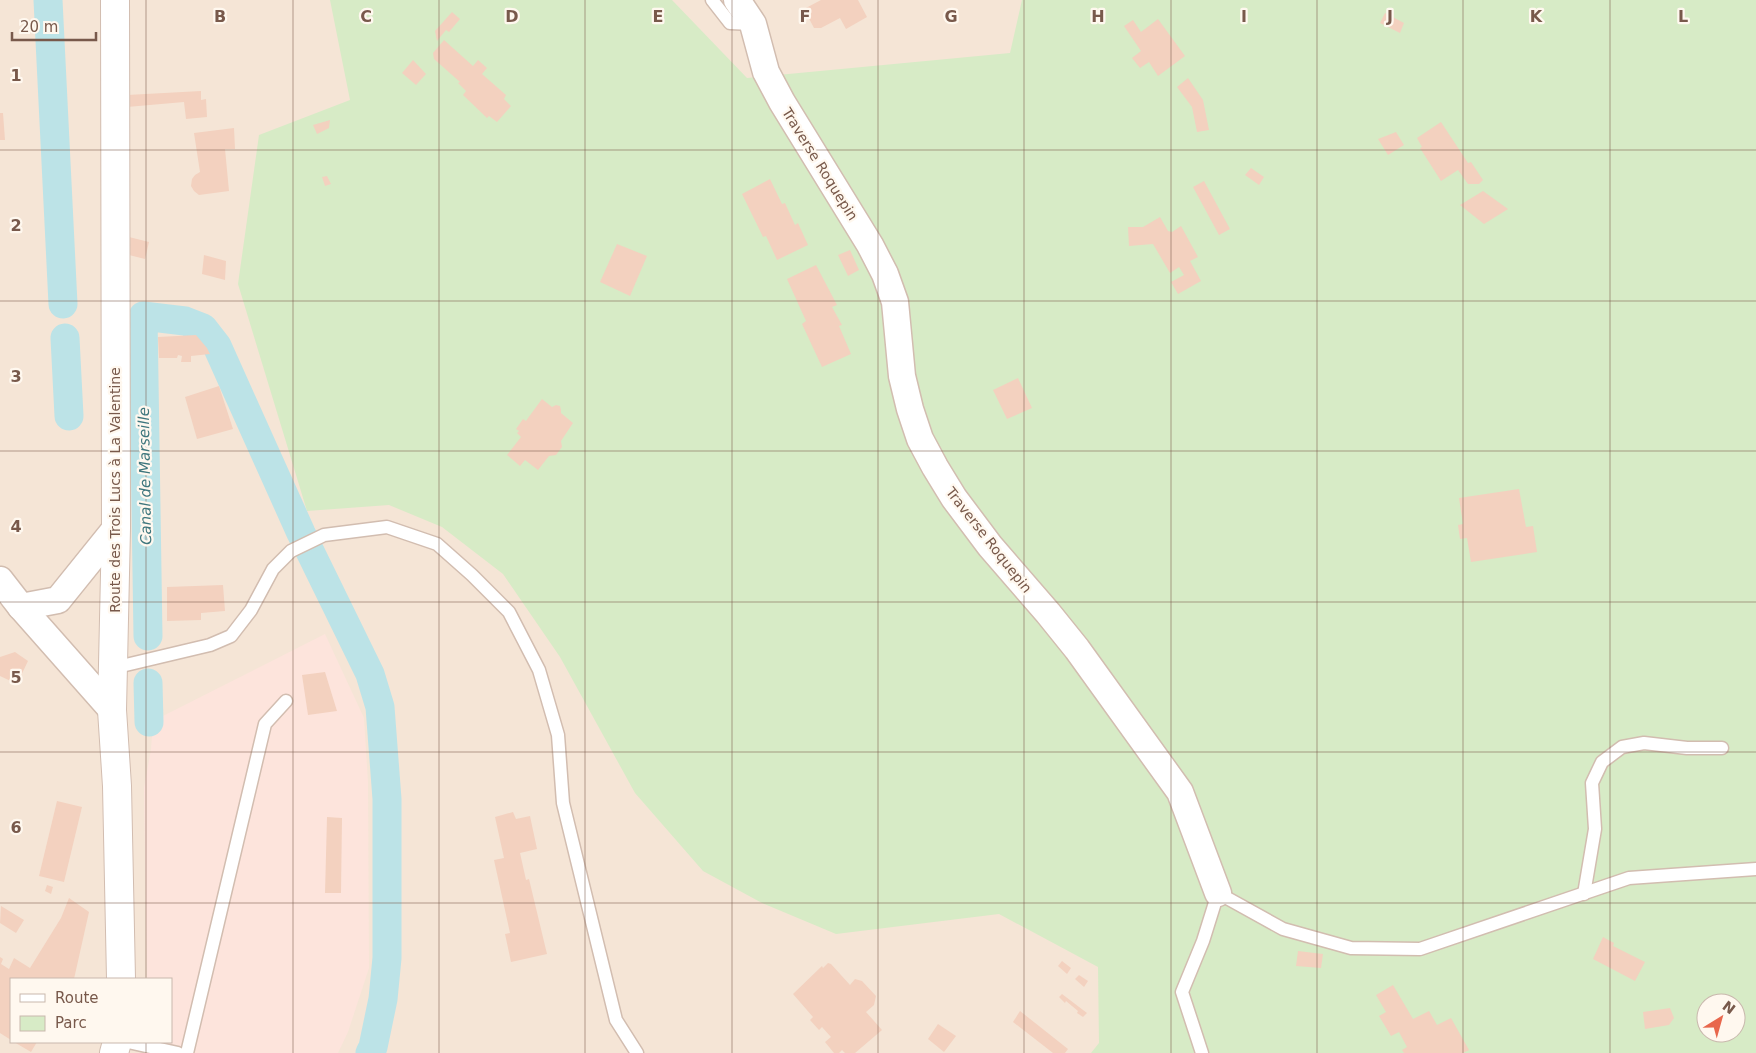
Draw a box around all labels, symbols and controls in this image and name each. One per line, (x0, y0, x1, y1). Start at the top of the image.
text: B (214, 7, 226, 26)
text: C (360, 7, 372, 26)
text: D (505, 7, 519, 26)
text: E (653, 7, 663, 26)
text: F (800, 7, 810, 26)
text: G (944, 7, 958, 26)
text: H (1091, 7, 1105, 26)
text: I (1241, 7, 1247, 26)
text: J (1386, 7, 1393, 26)
text: K (1530, 7, 1543, 26)
text: L (1678, 7, 1688, 26)
scale bar (12, 10, 96, 42)
text: 20 m (20, 18, 58, 36)
text: 1 (10, 66, 22, 85)
street label: Traverse Roquepin (778, 104, 861, 223)
text: 2 (10, 216, 22, 235)
text: 3 (10, 367, 22, 386)
street label: Route des Trois Lucs à La Valentine (107, 367, 123, 613)
water label: Canal de Marseille (135, 407, 155, 545)
street label: Traverse Roquepin (942, 483, 1035, 596)
text: 4 (10, 517, 22, 536)
text: 5 (10, 668, 22, 687)
text: 6 (10, 818, 22, 837)
legend (10, 978, 172, 1043)
text: Route (55, 989, 99, 1007)
north arrow (1696, 993, 1746, 1043)
text: N (1719, 998, 1738, 1018)
text: Parc (55, 1014, 87, 1032)

